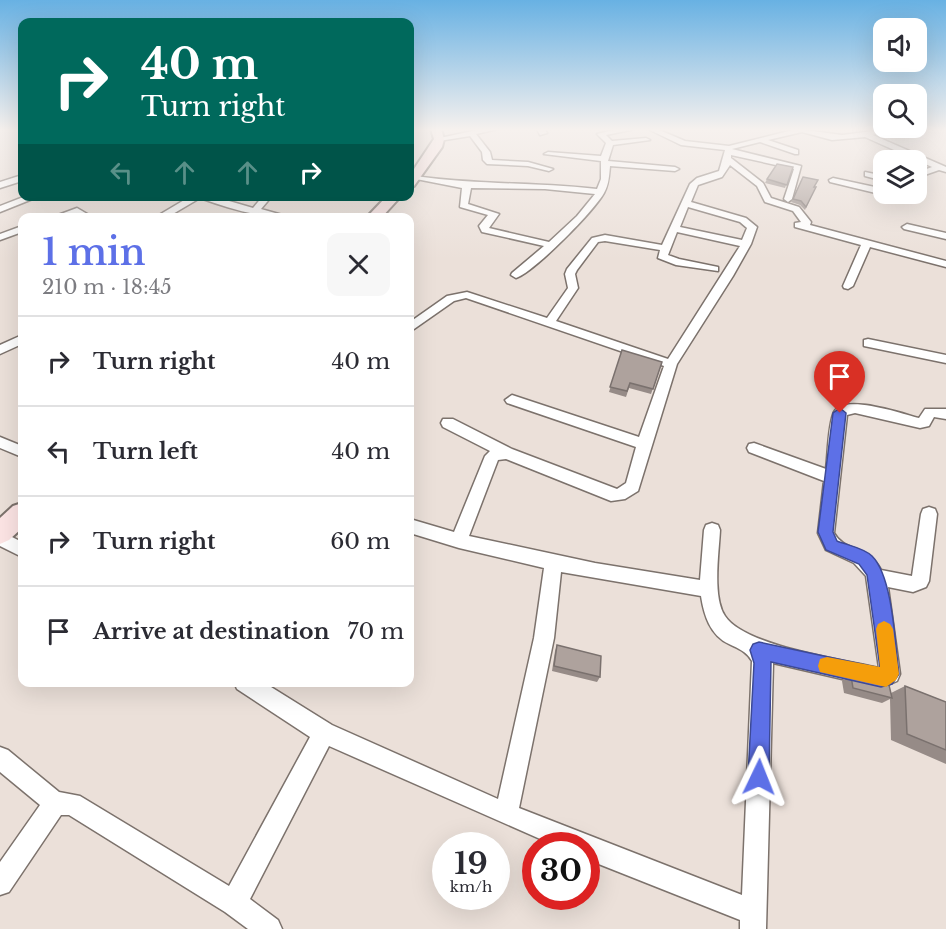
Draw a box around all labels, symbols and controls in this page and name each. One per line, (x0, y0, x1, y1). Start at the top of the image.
map controls (873, 18, 927, 204)
button: sound (873, 18, 927, 72)
text: 40 m (141, 38, 258, 90)
icon: right (42, 42, 120, 120)
button: search (873, 84, 927, 138)
text: Turn right (141, 90, 285, 123)
button: layers (873, 150, 927, 204)
icon: left (105, 156, 138, 189)
icon: ahead (168, 156, 201, 189)
icon: ahead (231, 156, 264, 189)
icon: right (294, 156, 327, 189)
text: 1 min (42, 230, 146, 275)
button: close (327, 233, 390, 296)
text: 210 m · 18:45 (42, 275, 172, 299)
icon: right (42, 345, 75, 378)
text: Turn right (93, 348, 215, 375)
text: 40 m (332, 348, 390, 375)
pin (814, 351, 865, 413)
icon: arrive (823, 360, 856, 393)
icon: left (42, 435, 75, 468)
text: Turn left (93, 438, 198, 465)
text: 40 m (332, 438, 390, 465)
icon: right (42, 525, 75, 558)
text: Turn right (93, 528, 215, 555)
text: 60 m (330, 528, 390, 555)
icon: arrive (42, 615, 75, 648)
text: Arrive at destination (93, 618, 330, 645)
text: 70 m (348, 618, 404, 645)
position arrow (727, 745, 791, 809)
speed limit sign: 30 (522, 832, 600, 910)
text: 19 (454, 845, 488, 882)
text: km/h (450, 877, 492, 896)

